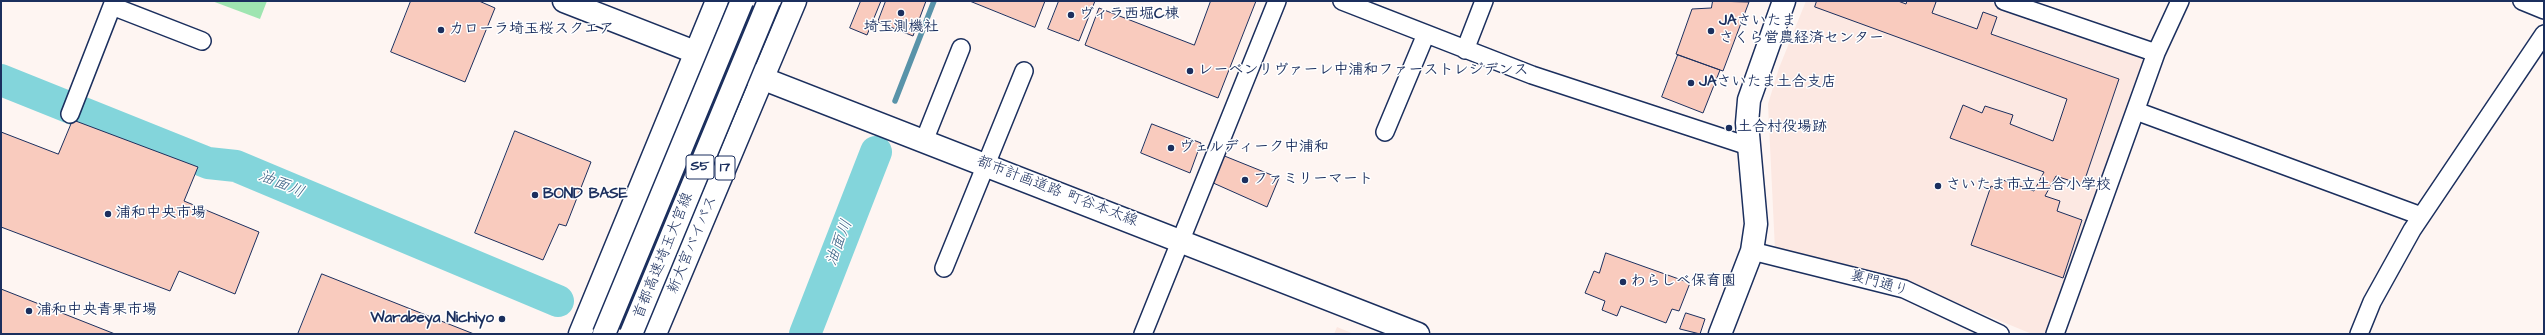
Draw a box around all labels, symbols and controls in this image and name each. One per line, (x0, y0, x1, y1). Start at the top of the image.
place label: ヴィラ西堀C棟 (1079, 6, 1180, 24)
marker: 埼玉測機社 (896, 8, 906, 18)
marker: ヴィラ西堀C棟 (1066, 10, 1076, 20)
place label: JAさいたま さくら営農経済センター (1719, 13, 1884, 48)
place label: 埼玉測機社 (864, 19, 938, 37)
place label: カローラ埼玉桜スクエア (449, 21, 614, 39)
marker: カローラ埼玉桜スクエア (436, 25, 446, 35)
marker: JAさいたま さくら営農経済センター (1706, 26, 1716, 36)
place label: レーベンリヴァーレ中浦和ファーストレジデンス (1198, 62, 1529, 80)
marker: レーベンリヴァーレ中浦和ファーストレジデンス (1185, 66, 1195, 76)
place label: JAさいたま土合支店 (1699, 74, 1837, 92)
marker: JAさいたま土合支店 (1686, 78, 1696, 88)
place label: 土合村役場跡 (1737, 119, 1827, 137)
marker: 土合村役場跡 (1724, 123, 1734, 133)
place label: ヴェルディーク中浦和 (1179, 139, 1329, 157)
marker: ヴェルディーク中浦和 (1166, 143, 1176, 153)
street label: 都市計画道路 町谷本太線 (974, 153, 1140, 231)
road number: S5 (686, 155, 714, 179)
road number: 17 (715, 156, 735, 180)
water label: 油面川 (255, 167, 307, 203)
place label: ファミリーマート (1253, 171, 1373, 189)
marker: ファミリーマート (1240, 175, 1250, 185)
place label: さいたま市立土合小学校 (1946, 177, 2111, 195)
marker: さいたま市立土合小学校 (1933, 181, 1943, 191)
place label: BOND BASE (543, 186, 628, 204)
marker: BOND BASE (530, 190, 540, 200)
street label: 首都高速埼玉大宮線 (630, 190, 698, 322)
street label: 新大宮バイパス (664, 193, 722, 297)
place label: 浦和中央市場 (116, 205, 206, 223)
marker: 浦和中央市場 (103, 209, 113, 219)
water label: 油面川 (822, 217, 858, 269)
street label: 裏門通り (1848, 267, 1910, 301)
place label: わらしべ保育園 (1631, 273, 1736, 291)
marker: わらしべ保育園 (1618, 277, 1628, 287)
place label: 浦和中央青果市場 (37, 302, 157, 320)
marker: 浦和中央青果市場 (24, 306, 34, 316)
place label: Warabeya Nichiyo (370, 310, 494, 328)
marker: Warabeya Nichiyo (497, 314, 507, 324)

